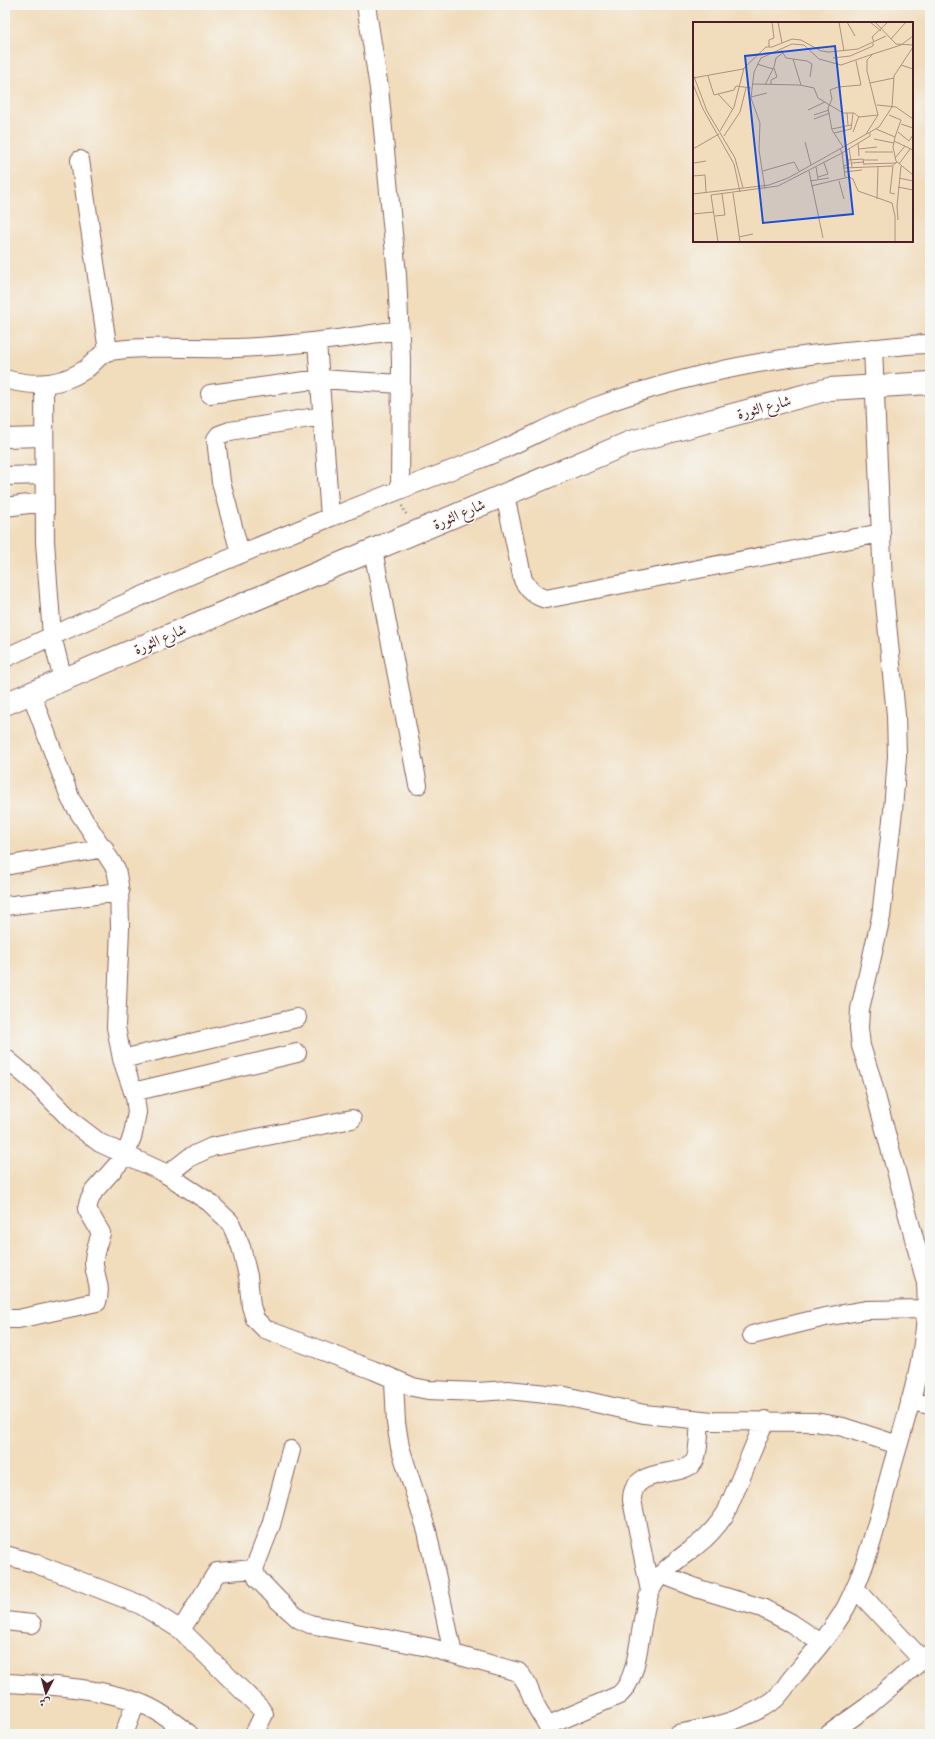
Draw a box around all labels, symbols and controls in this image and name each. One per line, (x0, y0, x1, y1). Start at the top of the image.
inset map (693, 22, 913, 242)
street label: شارع الثورة (735, 390, 794, 427)
street label: شارع الثورة (430, 494, 490, 537)
street label: شارع الثورة (131, 619, 191, 662)
north arrow (26, 1673, 66, 1713)
text: ش (39, 1694, 51, 1710)

